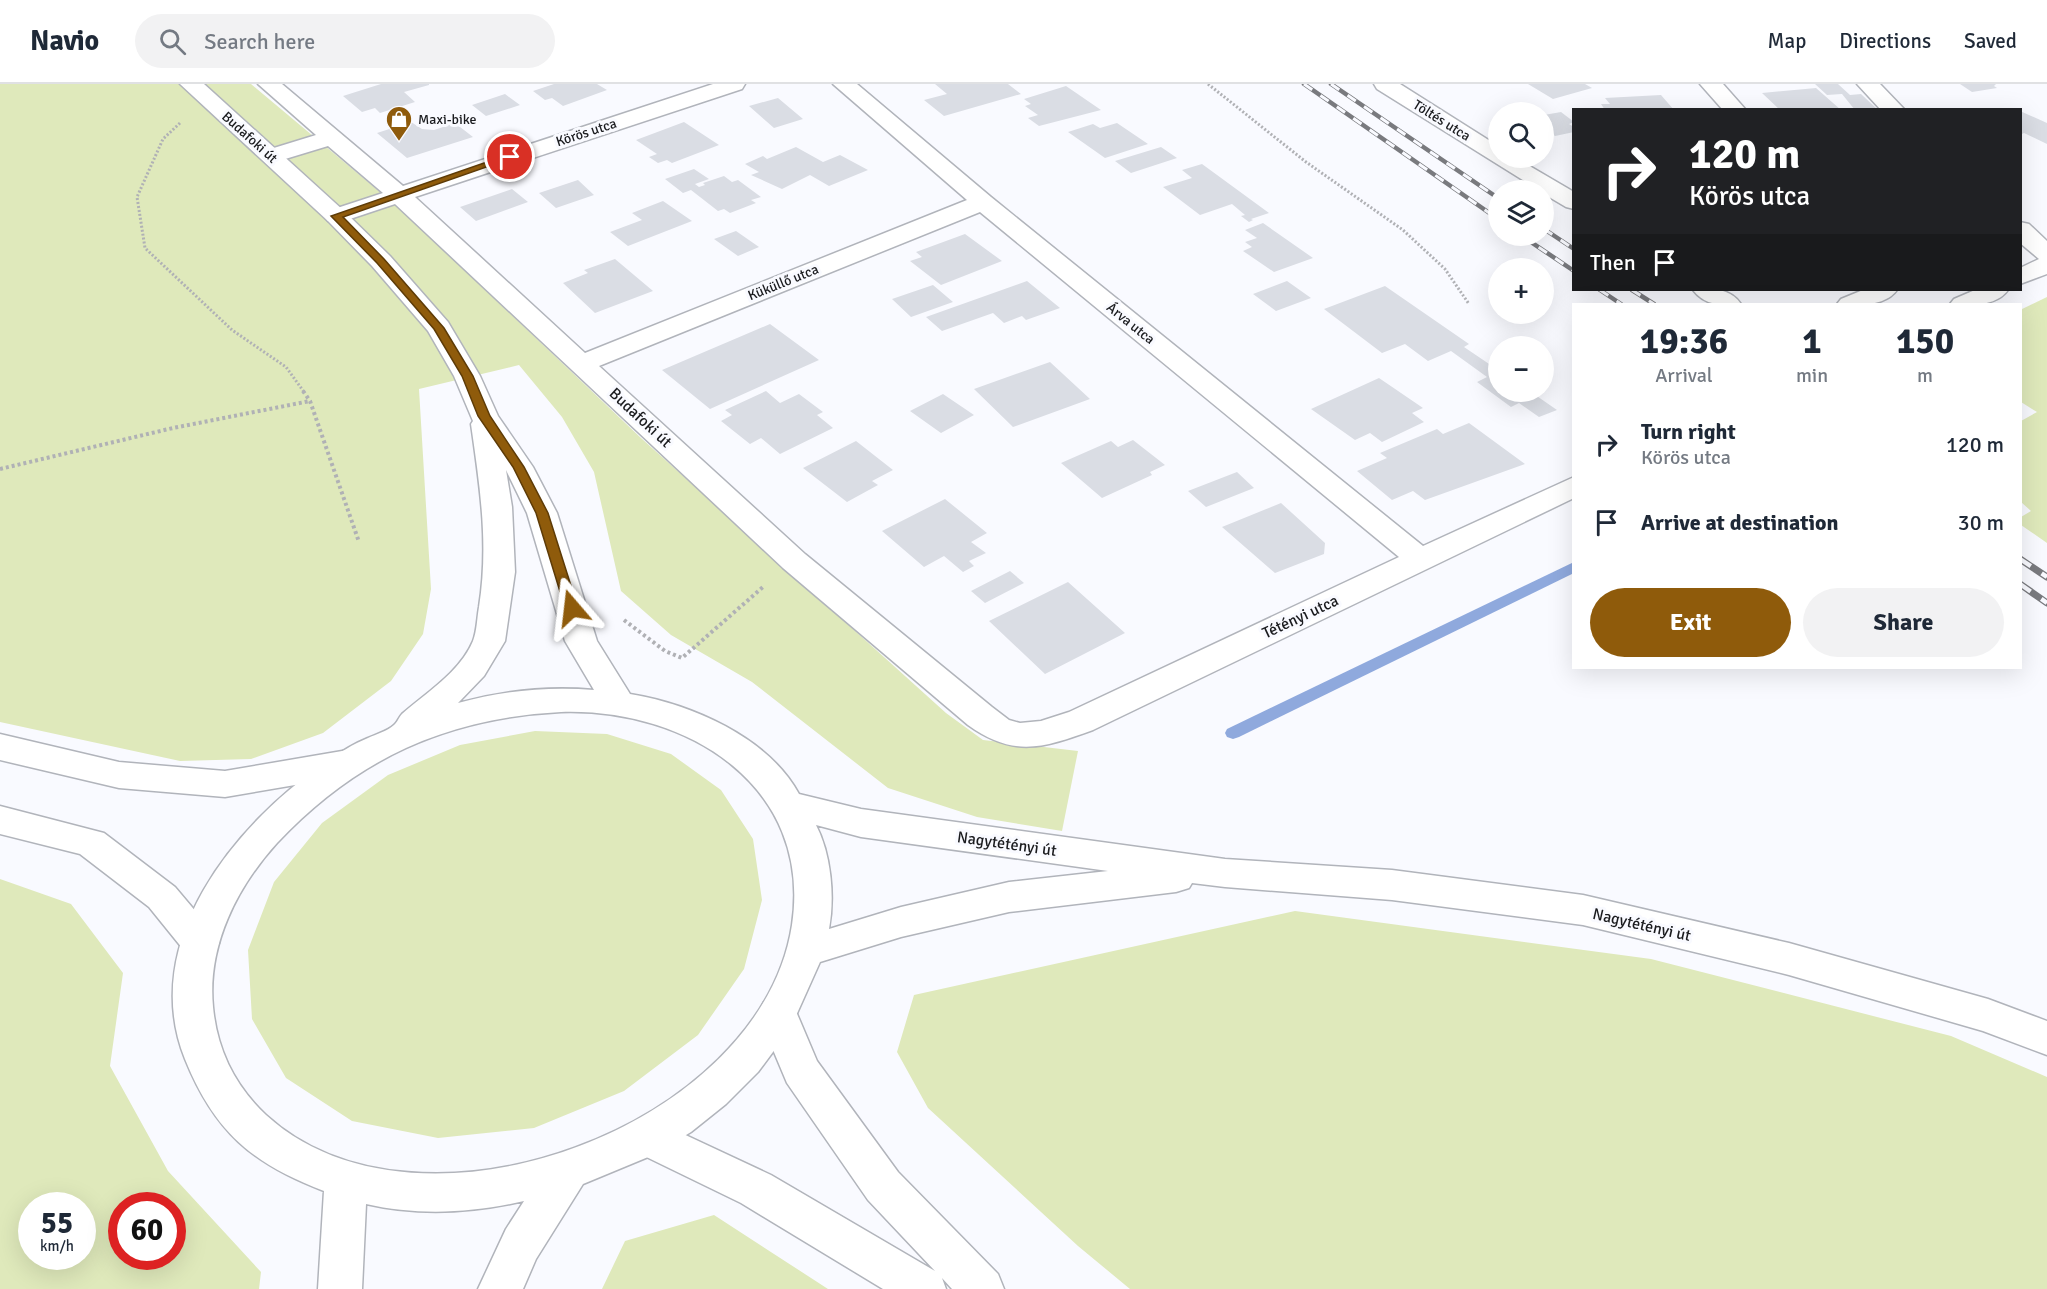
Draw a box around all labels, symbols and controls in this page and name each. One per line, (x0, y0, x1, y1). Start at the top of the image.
search box (135, 14, 555, 68)
text: Navio (30, 24, 99, 58)
icon: search (156, 25, 189, 58)
text: Search here (204, 28, 315, 55)
text: Map (1768, 28, 1806, 54)
text: Directions (1839, 28, 1931, 54)
text: Saved (1964, 28, 2017, 54)
street label: Töltés utca (1410, 96, 1474, 145)
map controls (1488, 102, 1554, 402)
button: search (1488, 102, 1554, 168)
shop icon: Maxi-bike (384, 104, 414, 142)
street label: Budafoki út (218, 108, 281, 167)
place label: Maxi-bike (418, 111, 477, 128)
street label: Körös utca (554, 115, 619, 150)
text: 120 m (1689, 129, 1800, 180)
pin (484, 131, 535, 182)
icon: right (1590, 132, 1668, 210)
icon: arrive (493, 140, 526, 173)
button: layers (1488, 180, 1554, 246)
text: Körös utca (1689, 180, 1810, 213)
icon: arrive (1648, 246, 1681, 279)
text: Then (1590, 249, 1636, 276)
button: + (1488, 258, 1554, 324)
street label: Küküllő utca (745, 261, 821, 304)
street label: Árva utca (1103, 299, 1158, 348)
text: 19:36 (1640, 319, 1728, 364)
text: 1 (1802, 319, 1822, 364)
text: 150 (1896, 319, 1954, 364)
button: − (1488, 336, 1554, 402)
text: Arrival (1655, 363, 1713, 388)
text: min (1796, 363, 1828, 388)
text: m (1917, 363, 1933, 388)
street label: Budafoki út (605, 384, 676, 452)
text: Turn right (1641, 418, 1736, 445)
icon: right (1590, 428, 1623, 461)
text: 120 m (1946, 431, 2004, 458)
text: Körös utca (1641, 445, 1731, 470)
icon: arrive (1590, 506, 1623, 539)
text: Arrive at destination (1641, 509, 1838, 536)
text: 30 m (1958, 509, 2004, 536)
position arrow (540, 576, 604, 640)
button: Exit (1590, 588, 1791, 657)
button: Share (1803, 588, 2004, 657)
street label: Tétényi utca (1259, 591, 1342, 643)
street label: Nagytétényi út (956, 827, 1058, 861)
street label: Nagytétényi út (1591, 904, 1693, 946)
speed limit sign: 60 (108, 1192, 186, 1270)
text: 55 (41, 1205, 73, 1242)
text: km/h (40, 1237, 74, 1255)

